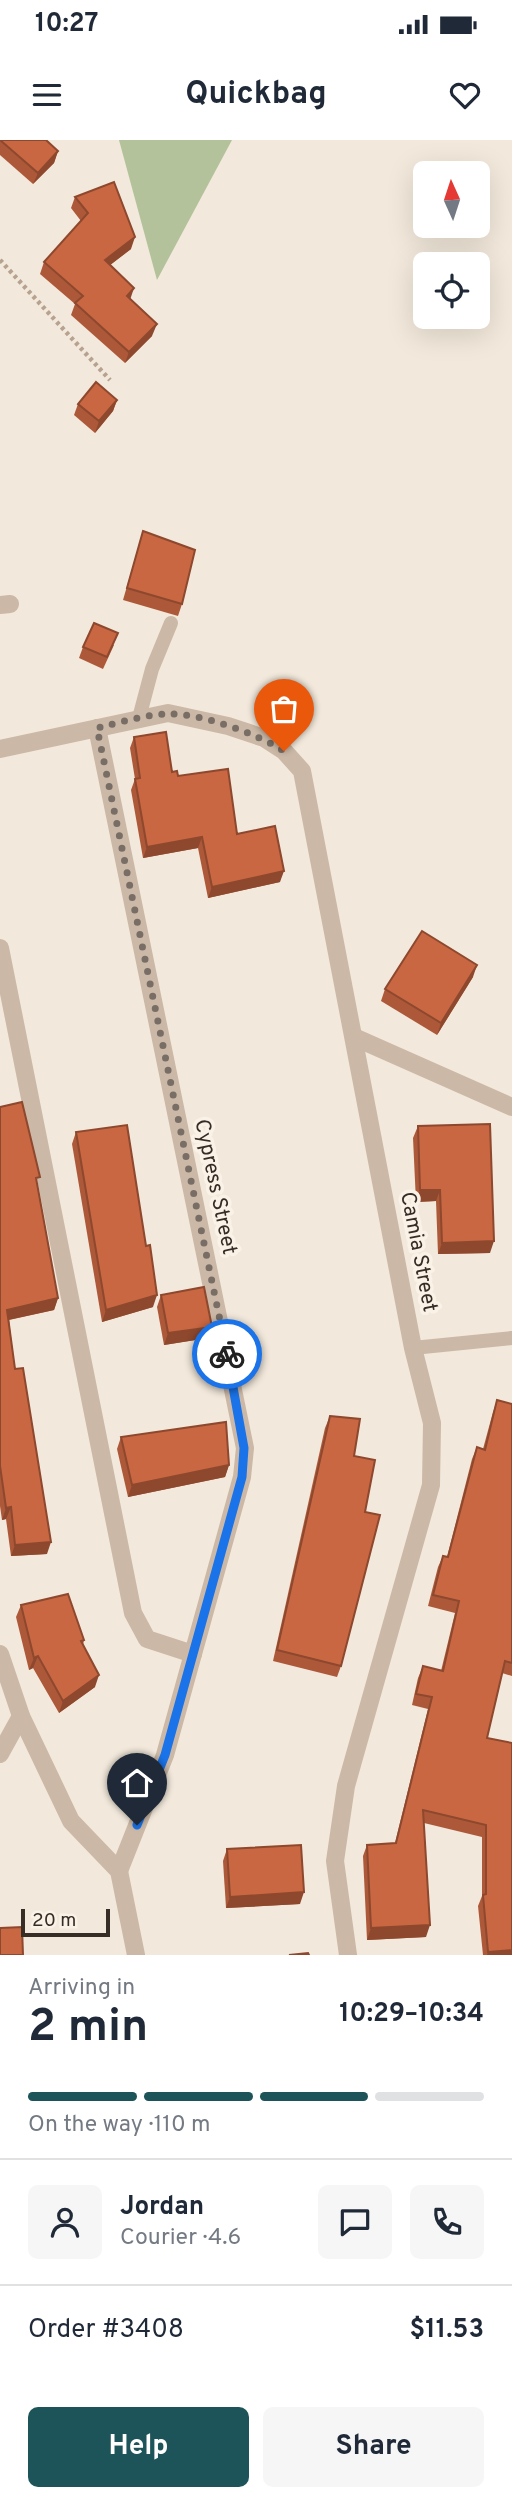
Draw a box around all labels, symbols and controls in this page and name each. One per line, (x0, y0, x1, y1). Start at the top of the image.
text: 10:27 (35, 8, 98, 41)
text: Quickbag (185, 75, 327, 115)
icon: menu (28, 76, 66, 114)
icon: heart (446, 76, 484, 114)
north arrow (413, 161, 490, 238)
map controls (413, 161, 490, 329)
button: locate (413, 252, 490, 329)
pin (254, 679, 314, 751)
icon: bag (265, 690, 303, 728)
street label: Cypress Street (187, 1117, 243, 1257)
street label: Camia Street (393, 1190, 443, 1314)
courier (192, 1319, 262, 1389)
icon: bike (208, 1335, 246, 1373)
pin (107, 1753, 167, 1825)
icon: home (118, 1764, 156, 1802)
scale bar (21, 1906, 110, 1938)
text: 20 m (32, 1909, 76, 1933)
text: Arriving in (28, 1974, 135, 2003)
text: 10:29–10:34 (339, 1998, 484, 2031)
text: 2 min (28, 1999, 148, 2058)
text: On the way · 110 m (28, 2111, 211, 2140)
button: person (28, 2185, 102, 2259)
button: chat (318, 2185, 392, 2259)
button: phone (410, 2185, 484, 2259)
text: Jordan (120, 2191, 204, 2224)
text: Courier · 4.6 (120, 2224, 241, 2253)
text: Order #3408 (28, 2314, 184, 2347)
text: $11.53 (410, 2314, 484, 2347)
button: Help (28, 2407, 249, 2487)
button: Share (263, 2407, 484, 2487)

